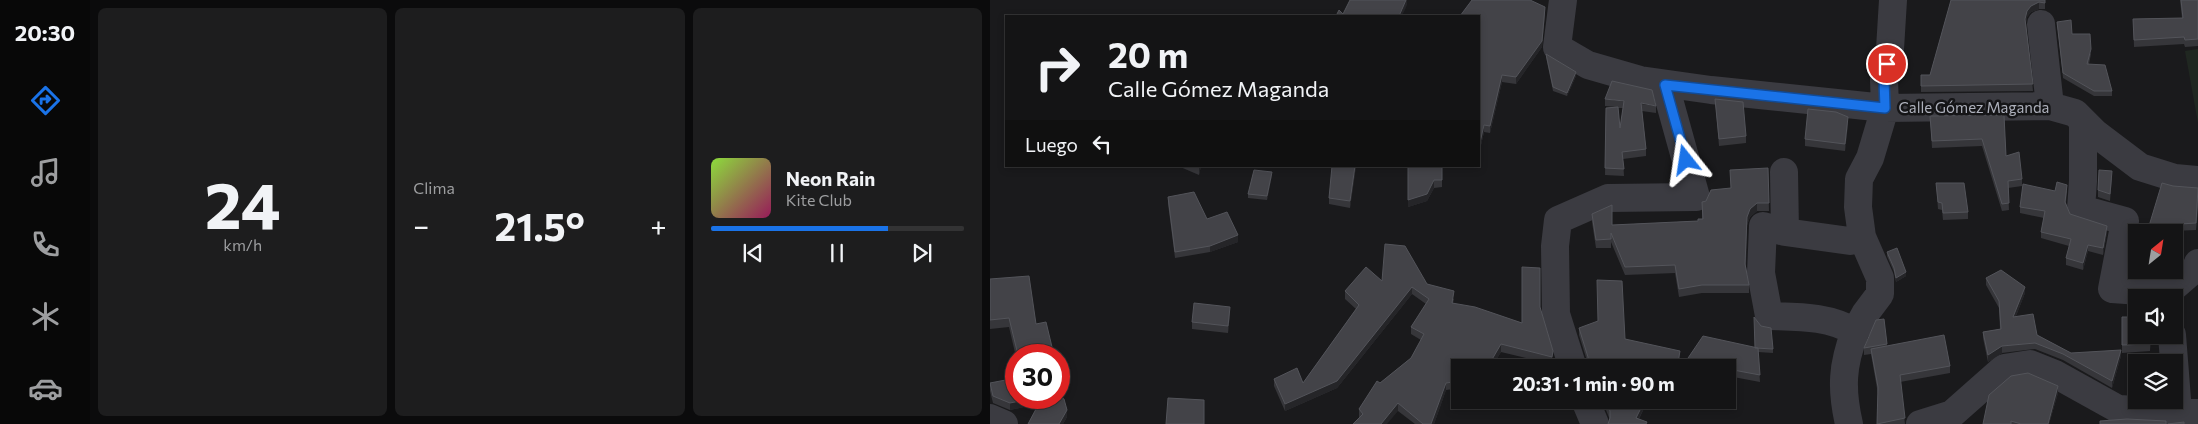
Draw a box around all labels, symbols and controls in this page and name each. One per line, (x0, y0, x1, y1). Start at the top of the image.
text: 20:30 (15, 19, 75, 46)
text: 20 m (1108, 32, 1188, 75)
icon: right (1025, 35, 1090, 100)
pin (1866, 43, 1908, 85)
icon: arrive (1873, 50, 1901, 78)
text: Calle Gómez Maganda (1108, 75, 1329, 102)
icon: directions (28, 83, 63, 118)
street label: Calle Gómez Maganda (1899, 98, 2049, 116)
icon: left (1088, 130, 1116, 158)
text: Luego (1025, 133, 1078, 156)
position arrow (1659, 133, 1711, 185)
icon: music (28, 155, 63, 190)
text: 24 (205, 163, 281, 242)
text: Neon Rain (786, 167, 875, 190)
text: Clima (413, 178, 455, 197)
text: Kite Club (786, 190, 852, 209)
text: 21.5° (495, 202, 585, 249)
text: − (413, 208, 429, 242)
text: + (650, 208, 667, 242)
north arrow (2128, 224, 2182, 279)
map controls (2128, 224, 2183, 409)
icon: phone (28, 227, 63, 262)
text: km/h (223, 235, 262, 254)
icon: previous (739, 239, 767, 267)
icon: pause (823, 239, 851, 267)
icon: next (908, 239, 936, 267)
button: sound (2128, 289, 2183, 344)
icon: climate (28, 299, 63, 334)
speed limit sign: 30 (1005, 344, 1070, 409)
button: layers (2128, 354, 2183, 409)
icon: car (28, 371, 63, 406)
text: 20:31 · 1 min · 90 m (1512, 372, 1675, 395)

